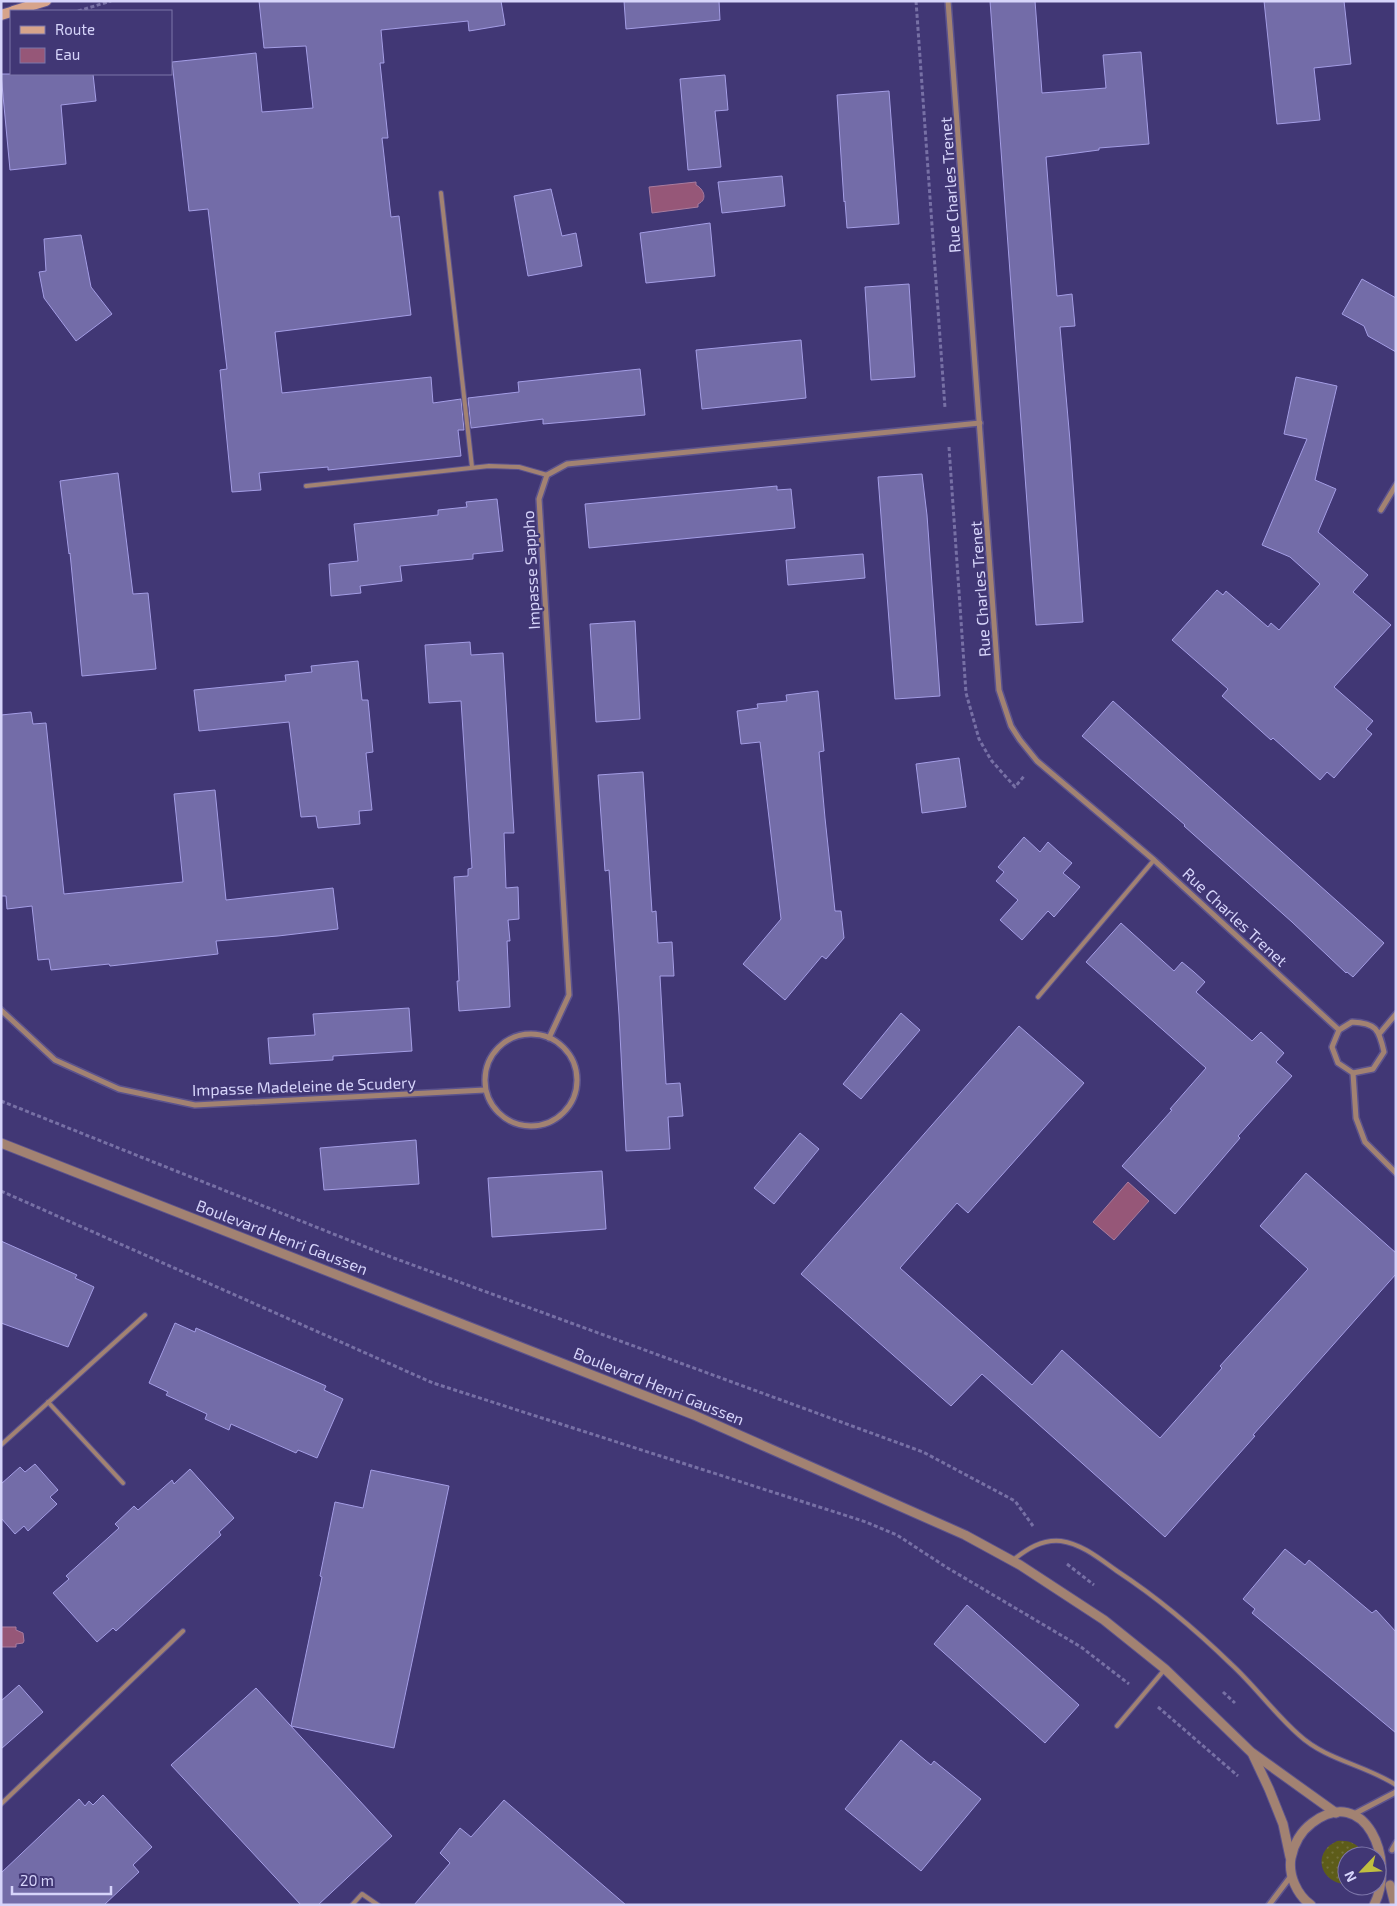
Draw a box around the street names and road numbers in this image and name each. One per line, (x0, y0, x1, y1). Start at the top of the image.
street label: Rue Charles Trenet (935, 117, 964, 254)
street label: Impasse Sappho (518, 510, 543, 630)
street label: Rue Charles Trenet (965, 521, 994, 658)
street label: Rue Charles Trenet (1179, 863, 1292, 970)
street label: Impasse Madeleine de Scudery (192, 1072, 417, 1099)
street label: Boulevard Henri Gaussen (194, 1195, 371, 1278)
street label: Boulevard Henri Gaussen (571, 1343, 747, 1428)

